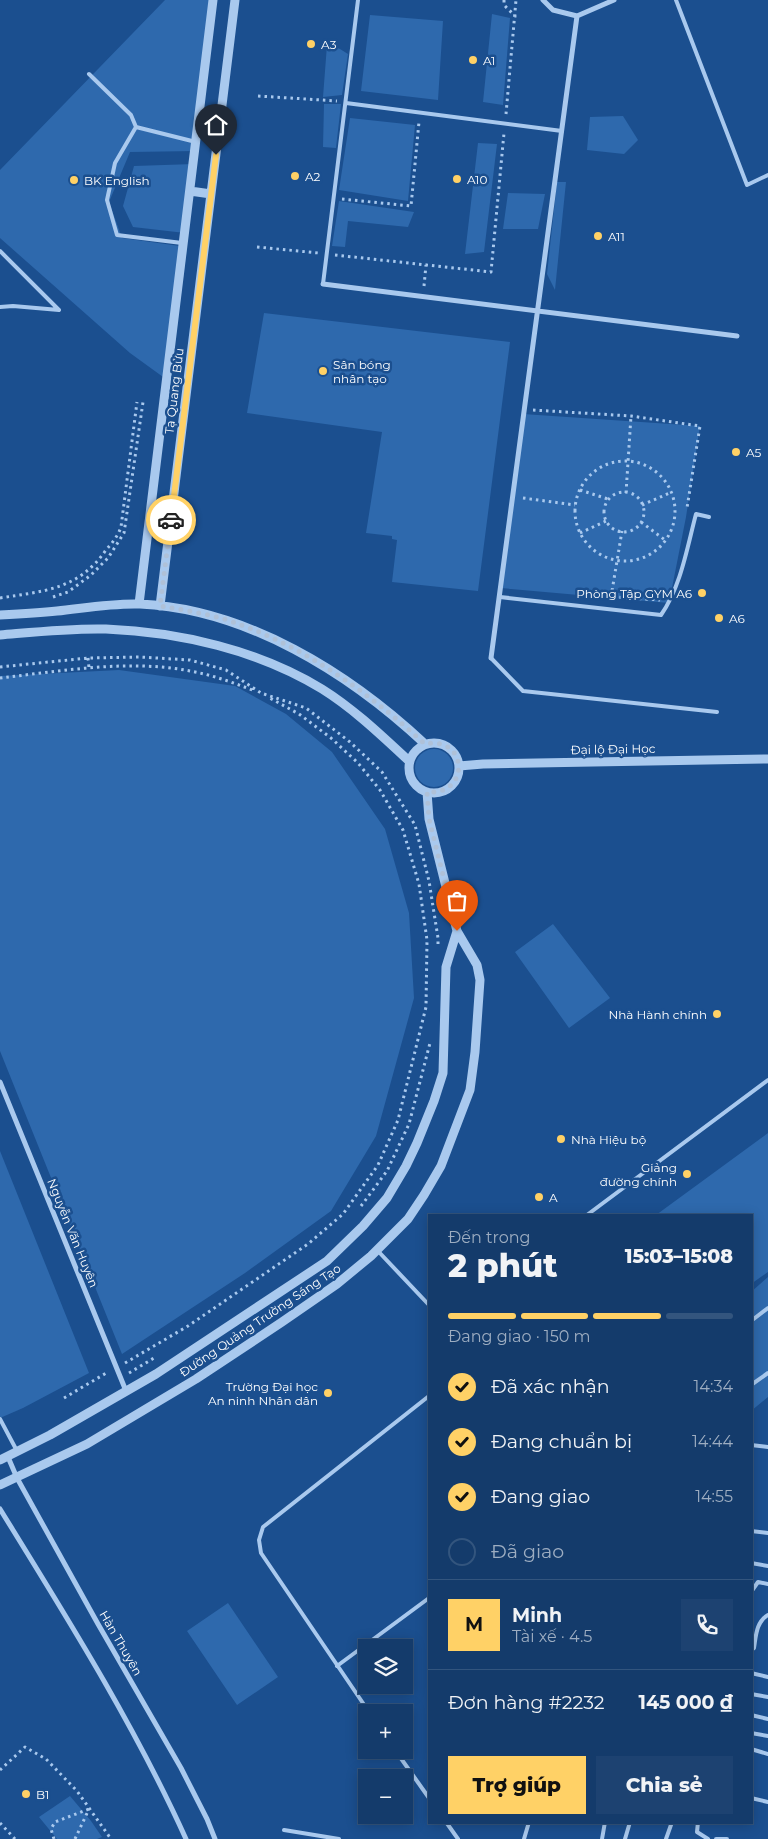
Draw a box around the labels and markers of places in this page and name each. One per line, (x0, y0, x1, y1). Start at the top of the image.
place label: A3 (321, 37, 337, 52)
marker: A3 (305, 38, 317, 50)
place label: A1 (483, 53, 495, 68)
marker: A1 (467, 54, 479, 66)
pin (195, 104, 237, 155)
place label: A2 (305, 169, 321, 184)
marker: A2 (289, 170, 301, 182)
place label: A10 (467, 172, 487, 187)
place label: BK English (84, 173, 150, 188)
marker: A10 (451, 173, 463, 185)
marker: BK English (68, 174, 80, 186)
place label: A11 (608, 229, 625, 244)
marker: A11 (592, 230, 604, 242)
place label: Sân bóng nhân tạo (333, 357, 391, 386)
marker: Sân bóng nhân tạo (317, 365, 329, 377)
place label: A5 (746, 445, 762, 460)
marker: A5 (730, 446, 742, 458)
place label: Phòng Tập GYM A6 (576, 586, 692, 601)
marker: Phòng Tập GYM A6 (696, 587, 708, 599)
place label: A6 (729, 611, 745, 626)
marker: A6 (713, 612, 725, 624)
pin (436, 880, 478, 931)
place label: Nhà Hành chính (608, 1007, 707, 1022)
marker: Nhà Hành chính (711, 1008, 723, 1020)
place label: Nhà Hiệu bộ (571, 1132, 646, 1147)
marker: Nhà Hiệu bộ (555, 1133, 567, 1145)
place label: Giảng đường chính (600, 1160, 677, 1189)
marker: Giảng đường chính (681, 1168, 693, 1180)
place label: A (549, 1190, 558, 1205)
marker: A (533, 1191, 545, 1203)
place label: Trường Đại học An ninh Nhân dân (208, 1379, 318, 1408)
marker: Trường Đại học An ninh Nhân dân (322, 1387, 334, 1399)
place label: B1 (36, 1787, 49, 1802)
marker: B1 (20, 1788, 32, 1800)

